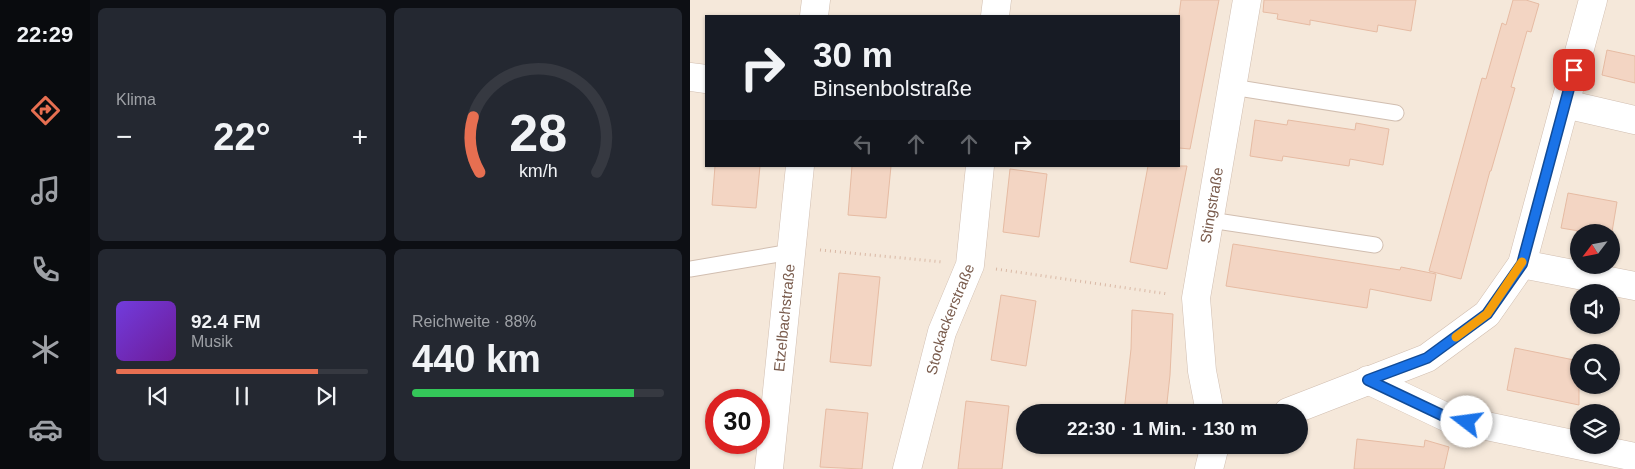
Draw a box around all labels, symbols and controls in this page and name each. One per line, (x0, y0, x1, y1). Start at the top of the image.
text: 22:29 (17, 22, 73, 47)
icon: right (730, 35, 795, 100)
text: 30 m (813, 35, 893, 74)
pin (1553, 49, 1595, 91)
icon: arrive (1560, 56, 1588, 84)
text: Binsenbolstraße (813, 76, 972, 101)
text: Klima (116, 91, 156, 108)
icon: directions (28, 93, 63, 128)
text: 28 (509, 104, 567, 162)
text: 22° (213, 116, 271, 158)
text: − (116, 121, 132, 152)
text: + (352, 121, 368, 152)
icon: left (849, 130, 877, 158)
icon: ahead (902, 130, 930, 158)
icon: ahead (955, 130, 983, 158)
icon: right (1008, 130, 1036, 158)
text: km/h (519, 161, 557, 181)
street label: Stingstraße (1197, 166, 1226, 245)
icon: music (28, 173, 63, 208)
north arrow (1570, 224, 1620, 274)
map controls (1570, 224, 1620, 454)
icon: phone (28, 252, 63, 287)
street label: Stockackerstraße (922, 261, 978, 376)
street label: Etzelbachstraße (770, 263, 798, 373)
button: sound (1570, 284, 1620, 334)
text: 92.4 FM (191, 311, 261, 332)
text: Reichweite · 88% (412, 313, 537, 330)
icon: climate (28, 332, 63, 367)
text: Musik (191, 333, 233, 350)
text: 440 km (412, 338, 541, 380)
button: search (1570, 344, 1620, 394)
icon: previous (144, 382, 172, 410)
icon: pause (228, 382, 256, 410)
icon: next (312, 382, 340, 410)
speed limit sign: 30 (705, 389, 770, 454)
position arrow (1440, 395, 1492, 447)
button: layers (1570, 404, 1620, 454)
icon: car (28, 412, 63, 447)
text: 22:30 · 1 Min. · 130 m (1067, 418, 1257, 439)

